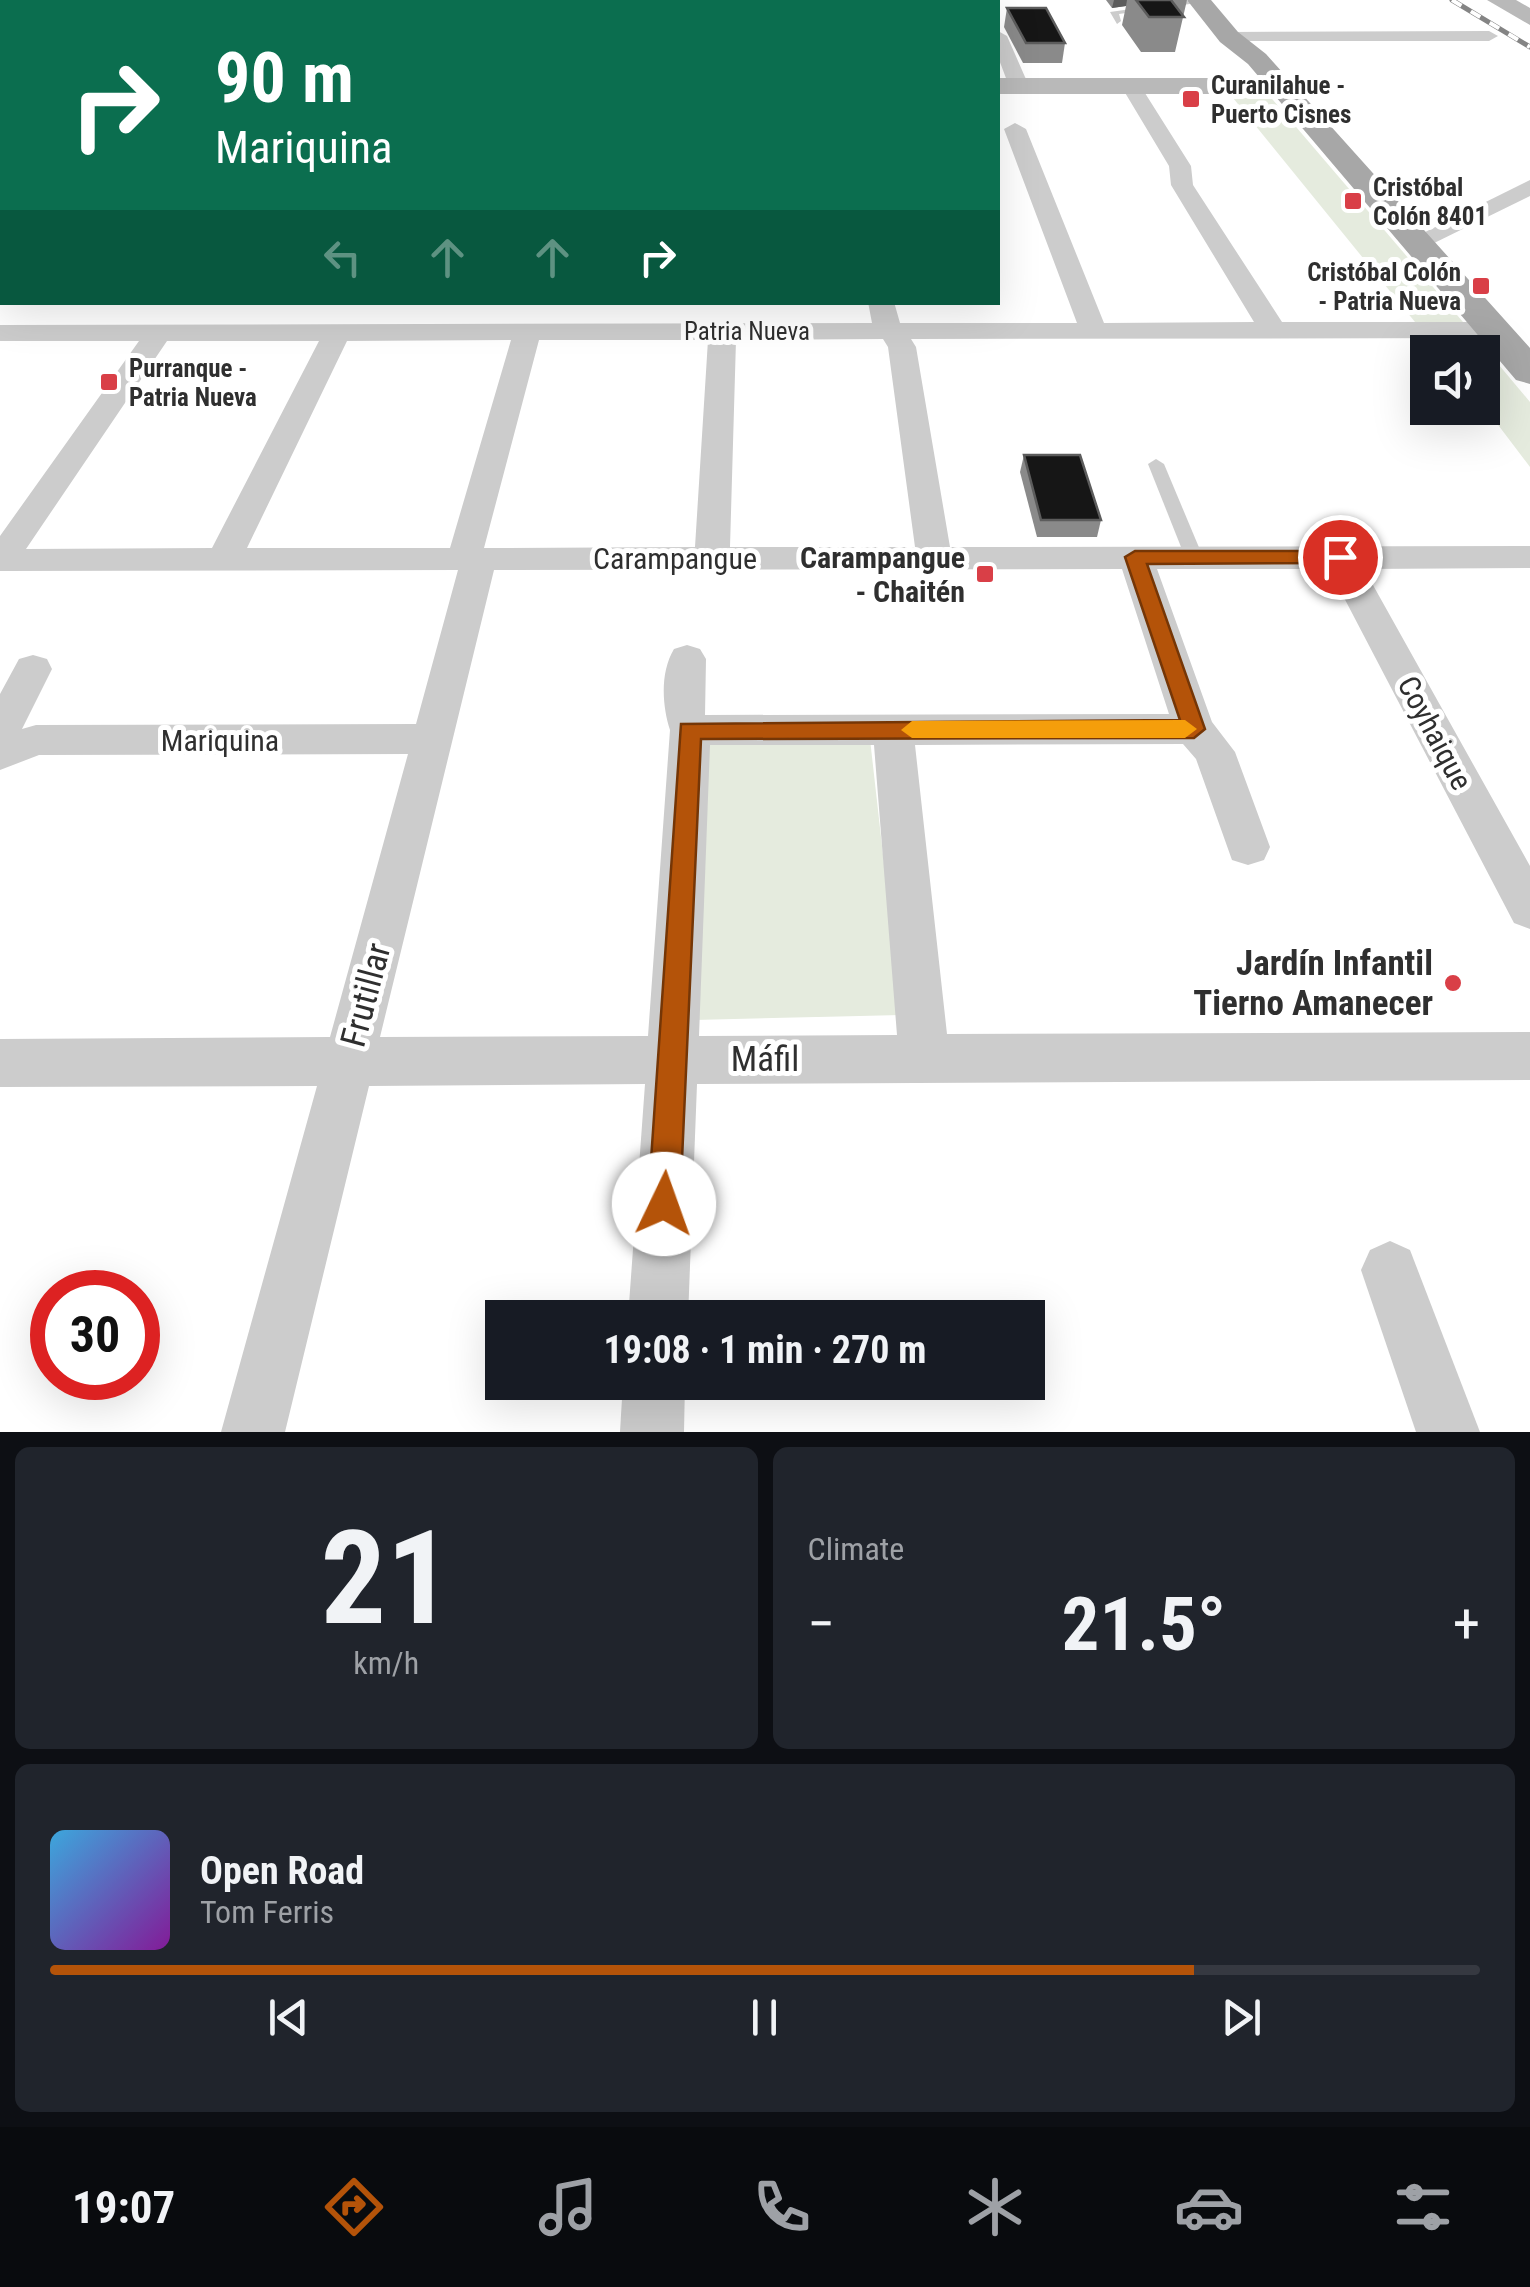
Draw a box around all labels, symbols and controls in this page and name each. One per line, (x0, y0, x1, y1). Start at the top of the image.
text: 90 m (215, 37, 354, 119)
icon: right (50, 40, 180, 170)
place label: Curanilahue - Puerto Cisnes (1211, 71, 1351, 129)
marker: Curanilahue - Puerto Cisnes (1180, 88, 1202, 110)
text: Mariquina (215, 121, 393, 174)
place label: Cristóbal Colón 8401 (1373, 173, 1487, 231)
marker: Cristóbal Colón 8401 (1342, 190, 1364, 212)
icon: left (315, 230, 370, 285)
icon: ahead (420, 230, 475, 285)
icon: ahead (525, 230, 580, 285)
icon: right (630, 230, 685, 285)
place label: Cristóbal Colón - Patria Nueva (1307, 258, 1461, 316)
marker: Cristóbal Colón - Patria Nueva (1470, 275, 1492, 297)
street label: Patria Nueva (684, 317, 810, 346)
map controls (1410, 335, 1500, 425)
button: sound (1410, 335, 1500, 425)
place label: Purranque - Patria Nueva (129, 354, 257, 412)
marker: Purranque - Patria Nueva (98, 371, 120, 393)
pin (1298, 515, 1383, 600)
icon: arrive (1313, 530, 1368, 585)
place label: Carampangue - Chaitén (800, 540, 965, 609)
street label: Carampangue (593, 541, 757, 576)
marker: Carampangue - Chaitén (974, 563, 996, 585)
street label: Coyhaique (1391, 670, 1479, 796)
street label: Mariquina (161, 723, 279, 758)
street label: Frutillar (332, 939, 400, 1051)
place label: Jardín Infantil Tierno Amanecer (1193, 943, 1433, 1024)
marker: Jardín Infantil Tierno Amanecer (1442, 972, 1464, 994)
street label: Máfil (731, 1039, 799, 1080)
position arrow (612, 1152, 716, 1256)
speed limit sign: 30 (30, 1270, 160, 1400)
text: 19:08 · 1 min · 270 m (604, 1328, 926, 1372)
text: 21 (321, 1502, 452, 1655)
text: Climate (808, 1530, 904, 1568)
text: 21.5° (1062, 1580, 1226, 1668)
text: − (808, 1592, 835, 1656)
text: + (1453, 1592, 1480, 1656)
text: km/h (353, 1644, 419, 1682)
text: Open Road (200, 1849, 364, 1893)
text: Tom Ferris (200, 1893, 334, 1931)
icon: previous (261, 1990, 316, 2045)
icon: pause (737, 1990, 792, 2045)
icon: next (1214, 1990, 1269, 2045)
icon: directions (319, 2172, 389, 2242)
icon: music (533, 2172, 603, 2242)
icon: phone (747, 2172, 817, 2242)
icon: climate (960, 2172, 1030, 2242)
icon: car (1174, 2172, 1244, 2242)
icon: filters (1388, 2172, 1458, 2242)
text: 19:07 (72, 2181, 175, 2234)

